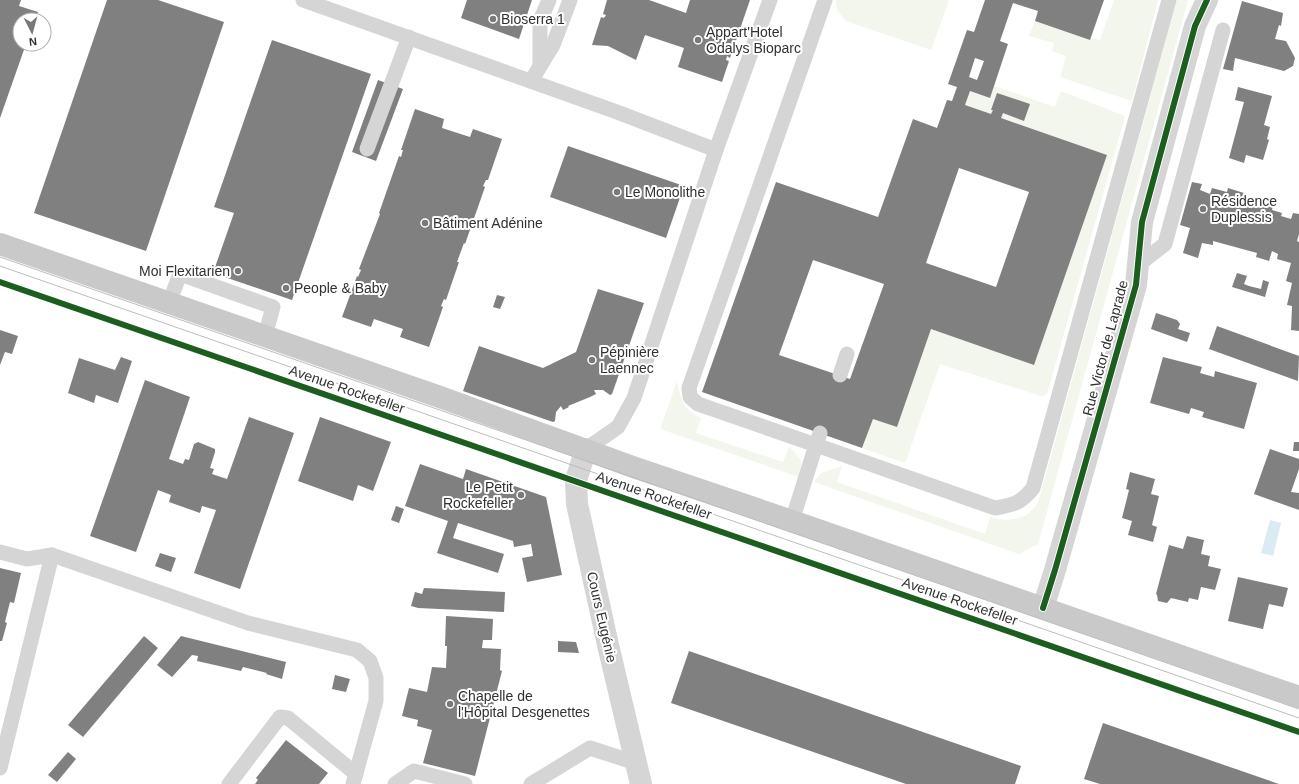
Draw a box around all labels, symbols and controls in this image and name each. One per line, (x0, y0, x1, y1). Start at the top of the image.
place label: Bioserra 1 (501, 11, 565, 27)
north arrow (12, 12, 52, 52)
marker: Bioserra 1 (488, 14, 498, 24)
place label: Appart'Hotel Odalys Bioparc (706, 24, 801, 56)
marker: Appart'Hotel Odalys Bioparc (693, 35, 703, 45)
text: N (28, 36, 38, 48)
place label: Le Monolithe (625, 184, 705, 200)
marker: Le Monolithe (612, 187, 622, 197)
place label: Résidence Duplessis (1211, 193, 1277, 225)
marker: Résidence Duplessis (1198, 204, 1208, 214)
place label: Bâtiment Adénine (433, 215, 543, 231)
marker: Bâtiment Adénine (420, 218, 430, 228)
place label: Moi Flexitarien (139, 263, 230, 279)
marker: Moi Flexitarien (233, 266, 243, 276)
street label: Rue Victor de Laprade (1079, 278, 1131, 418)
place label: People & Baby (294, 280, 387, 296)
marker: People & Baby (281, 283, 291, 293)
place label: Pépinière Laennec (600, 344, 659, 376)
marker: Pépinière Laennec (587, 355, 597, 365)
street label: Avenue Rockefeller (287, 362, 407, 416)
street label: Avenue Rockefeller (594, 468, 714, 522)
place label: Le Petit Rockefeller (443, 479, 513, 511)
marker: Le Petit Rockefeller (516, 490, 526, 500)
street label: Cours Eugénie (584, 570, 620, 664)
street label: Avenue Rockefeller (900, 574, 1020, 628)
place label: Chapelle de l'Hôpital Desgenettes (458, 688, 590, 720)
marker: Chapelle de l'Hôpital Desgenettes (445, 699, 455, 709)

